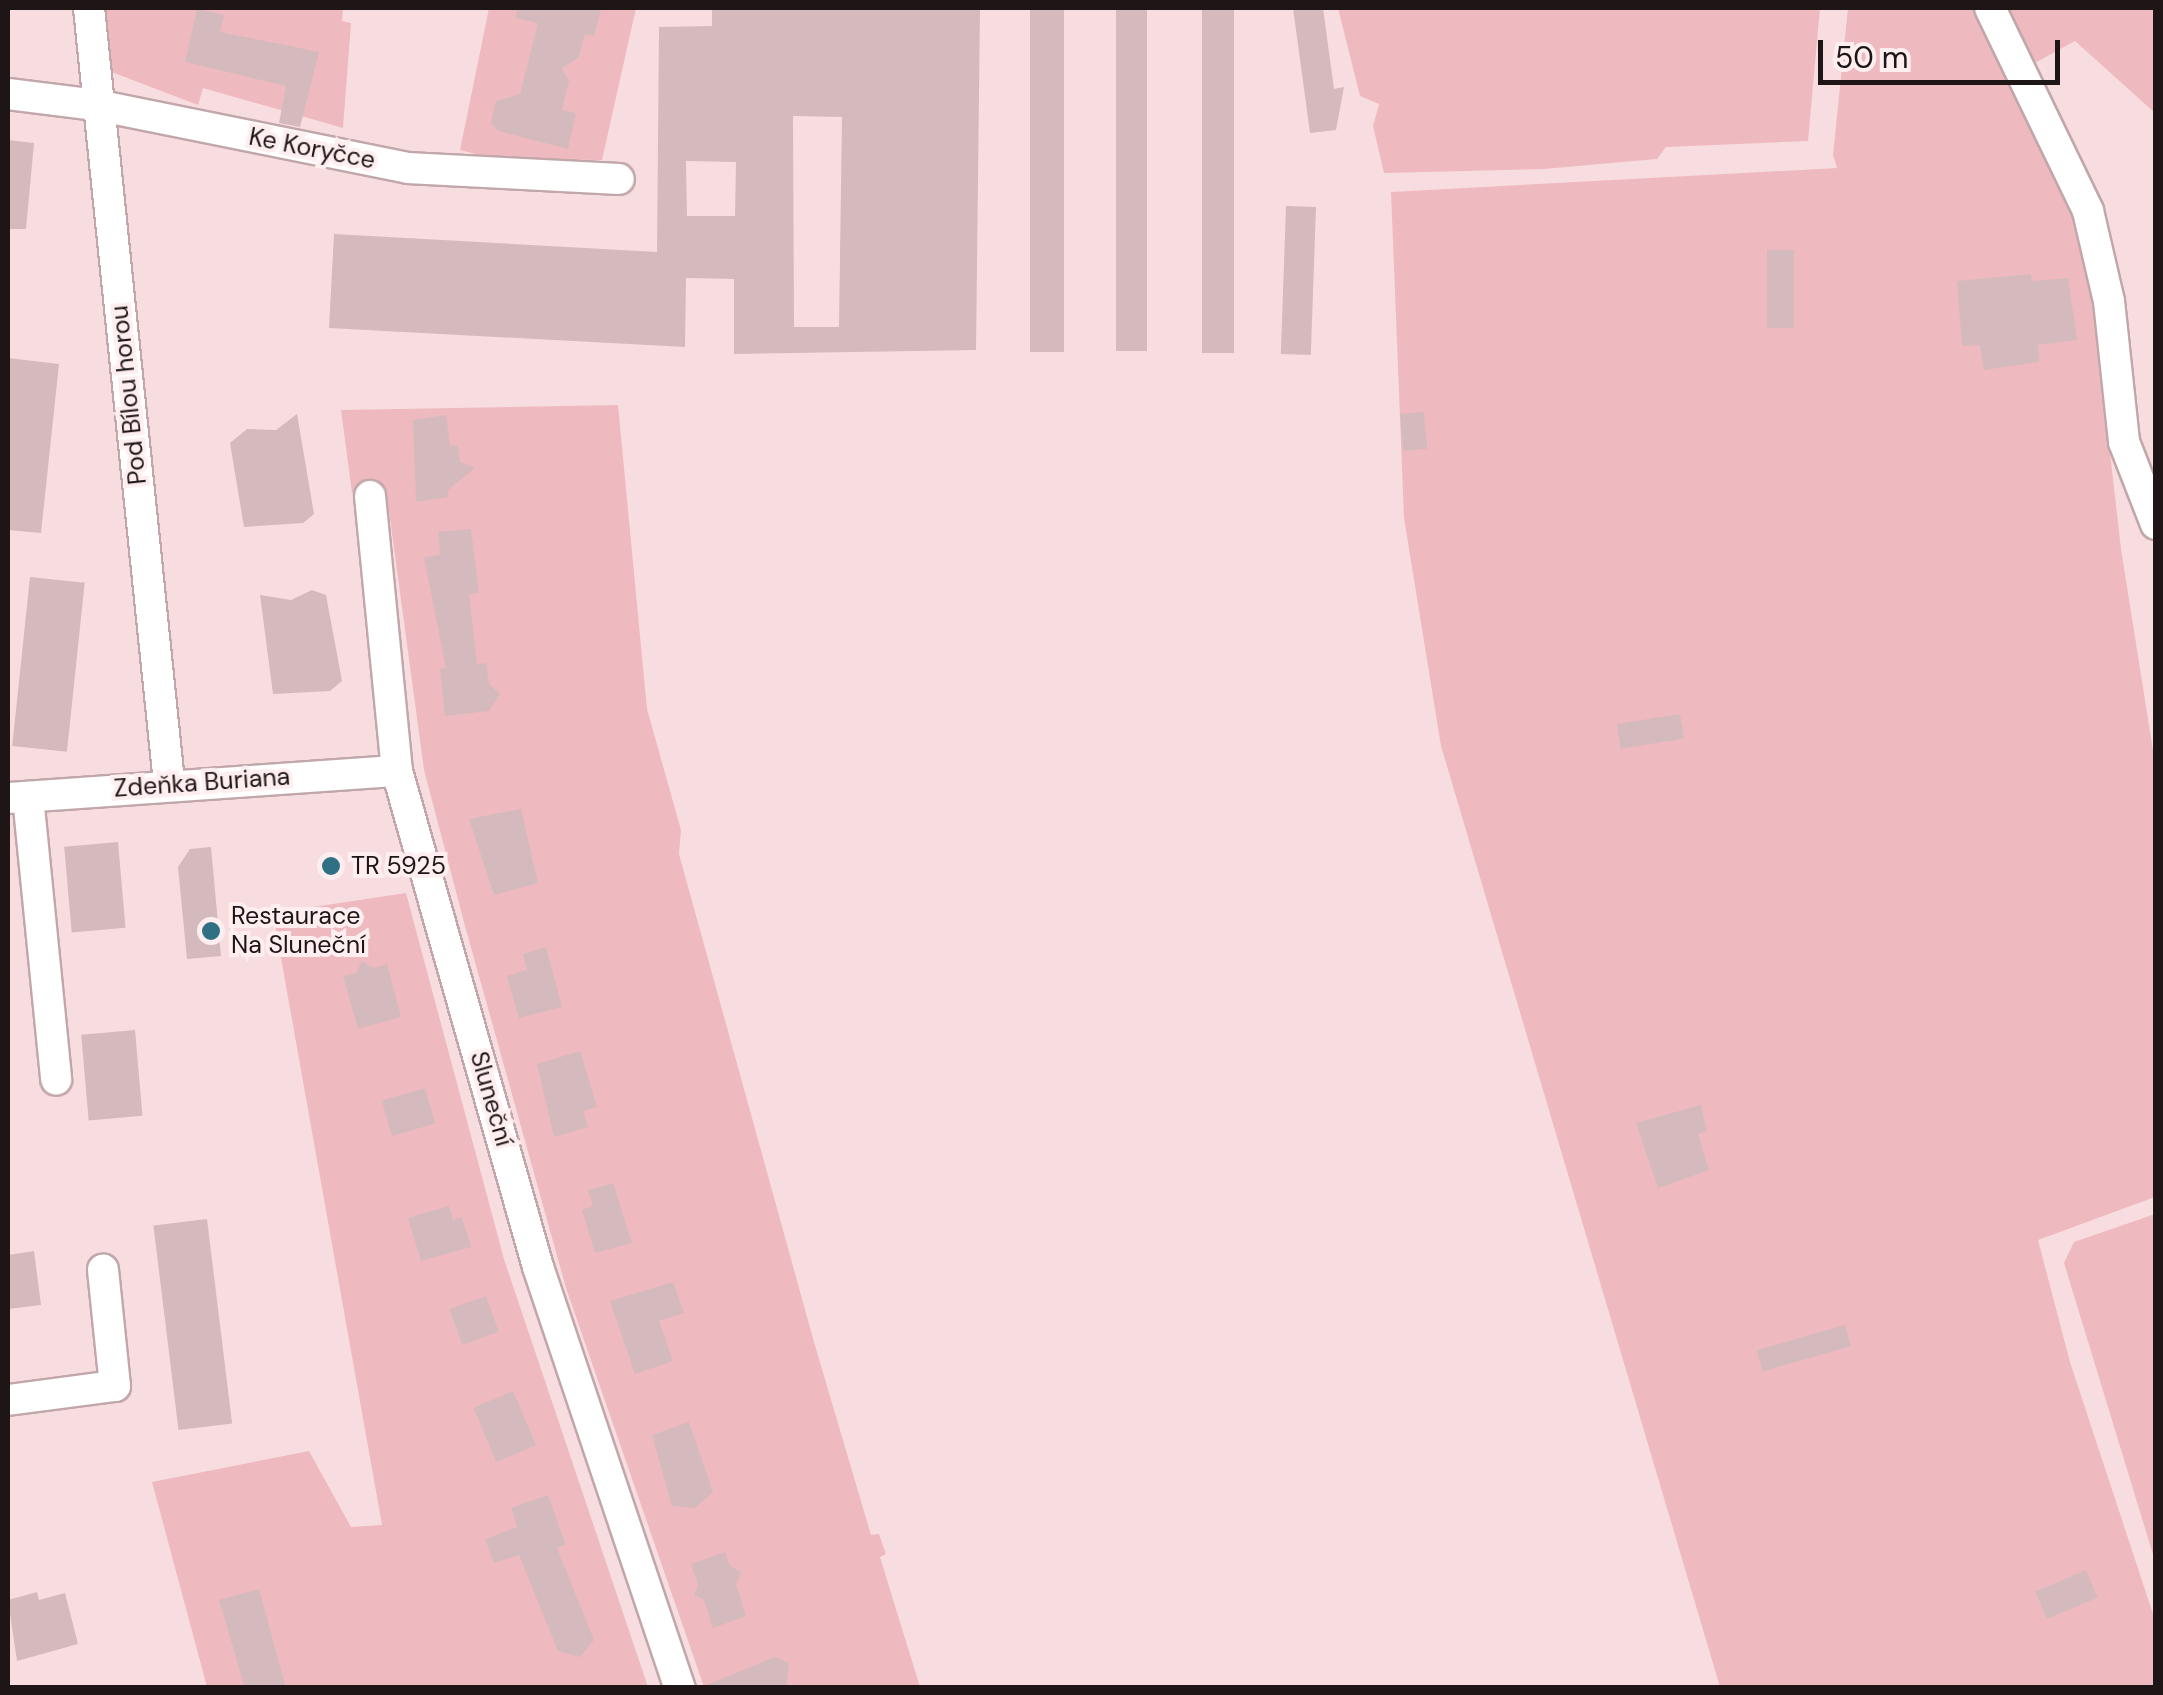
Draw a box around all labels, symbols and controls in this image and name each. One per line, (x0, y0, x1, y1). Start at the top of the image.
scale bar (1823, 20, 2066, 82)
text: 50 m (1835, 38, 1909, 77)
street label: Ke Koryčce (246, 122, 378, 176)
street label: Pod Bílou horou (105, 304, 153, 486)
street label: Zdeňka Buriana (113, 762, 291, 804)
place label: TR 5925 (351, 851, 446, 881)
marker: TR 5925 (320, 855, 342, 877)
place label: Restaurace Na Sluneční (231, 902, 366, 961)
marker: Restaurace Na Sluneční (200, 920, 222, 942)
street label: Sluneční (463, 1048, 519, 1150)

